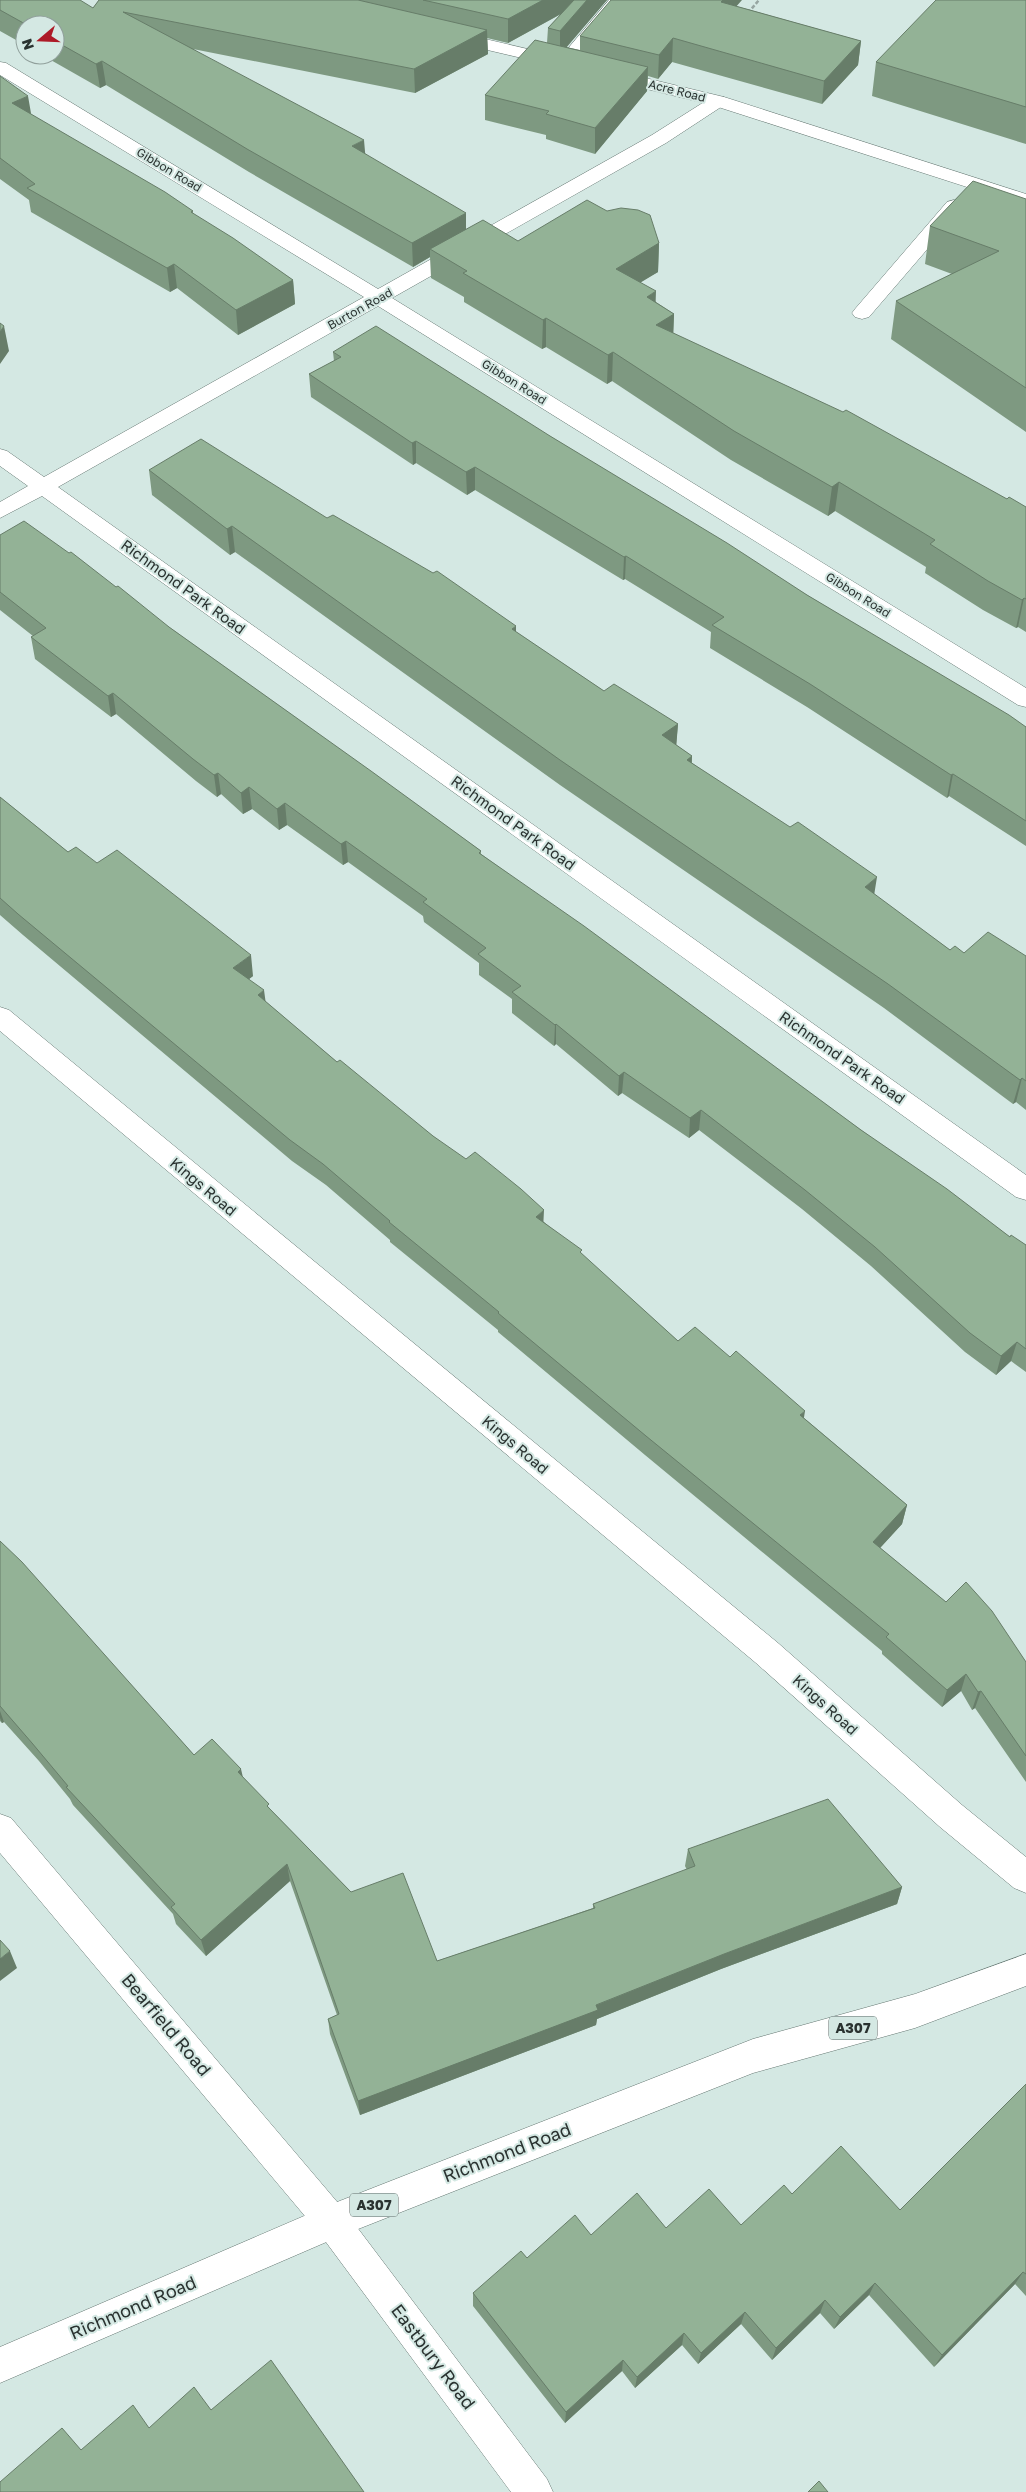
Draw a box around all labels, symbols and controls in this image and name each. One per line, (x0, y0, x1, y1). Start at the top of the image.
north arrow (15, 15, 65, 65)
text: N (17, 37, 37, 52)
street label: Acre Road (647, 76, 707, 105)
street label: Gibbon Road (134, 144, 205, 195)
street label: Burton Road (325, 285, 395, 333)
street label: Gibbon Road (479, 356, 549, 407)
street label: Richmond Park Road (118, 535, 249, 637)
street label: Gibbon Road (823, 569, 893, 620)
street label: Richmond Park Road (448, 771, 579, 873)
street label: Richmond Park Road (776, 1007, 909, 1107)
street label: Kings Road (167, 1153, 241, 1219)
street label: Kings Road (479, 1411, 553, 1477)
street label: Kings Road (789, 1670, 862, 1738)
street label: Bearfield Road (117, 1969, 216, 2080)
road number: A307 (829, 2016, 877, 2040)
street label: Richmond Road (439, 2118, 574, 2187)
road number: A307 (350, 2194, 398, 2216)
street label: Richmond Road (66, 2270, 199, 2344)
street label: Eastbury Road (387, 2299, 480, 2413)

